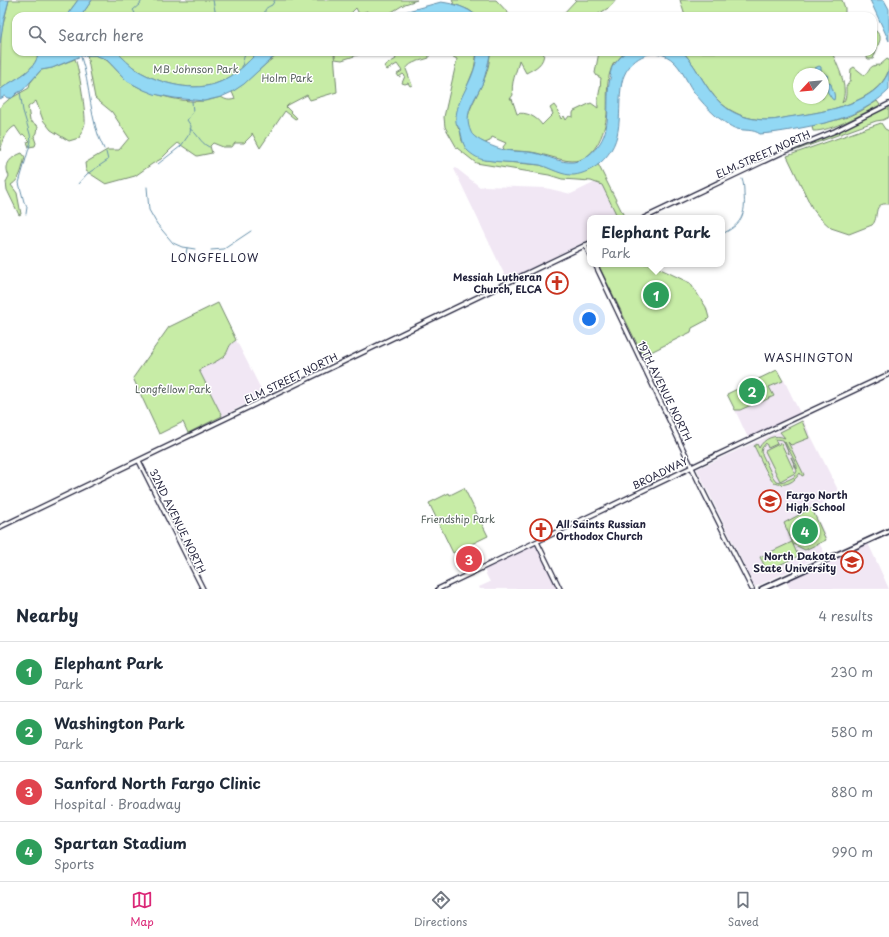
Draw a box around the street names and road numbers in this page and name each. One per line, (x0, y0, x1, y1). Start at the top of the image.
street label: ELM STREET NORTH (713, 126, 813, 181)
street label: 19TH AVENUE NORTH (635, 338, 696, 443)
street label: ELM STREET NORTH (242, 348, 340, 407)
street label: BROADWAY (629, 452, 691, 493)
street label: 32ND AVENUE NORTH (147, 466, 210, 576)

